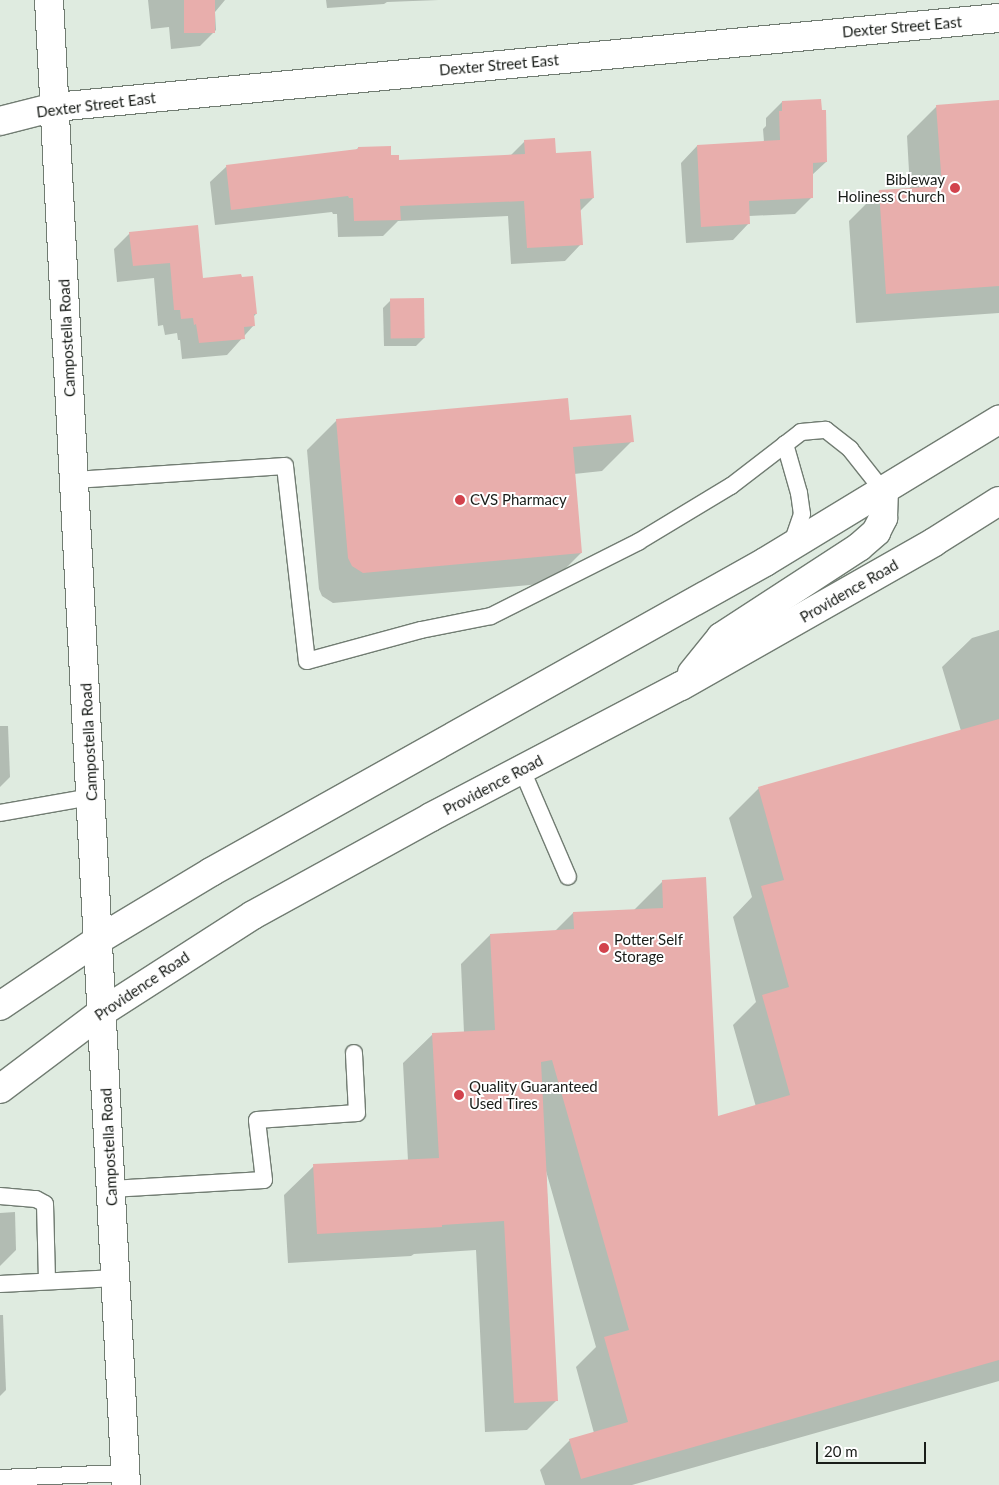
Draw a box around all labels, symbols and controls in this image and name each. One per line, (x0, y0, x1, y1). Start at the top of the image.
street label: Dexter Street East (841, 13, 963, 41)
street label: Dexter Street East (438, 51, 560, 79)
street label: Dexter Street East (35, 89, 157, 121)
place label: Bibleway Holiness Church (838, 170, 945, 205)
marker: Bibleway Holiness Church (949, 182, 961, 194)
street label: Campostella Road (55, 279, 79, 397)
place label: CVS Pharmacy (470, 491, 567, 509)
marker: CVS Pharmacy (454, 494, 466, 506)
street label: Providence Road (797, 556, 901, 626)
street label: Campostella Road (77, 683, 101, 801)
street label: Providence Road (440, 751, 546, 819)
place label: Potter Self Storage (614, 930, 683, 965)
marker: Potter Self Storage (598, 942, 610, 954)
street label: Providence Road (91, 948, 193, 1024)
place label: Quality Guaranteed Used Tires (469, 1077, 598, 1112)
street label: Campostella Road (97, 1088, 121, 1206)
marker: Quality Guaranteed Used Tires (453, 1089, 465, 1101)
scale bar (819, 1432, 929, 1464)
text: 20 m (824, 1442, 858, 1460)

